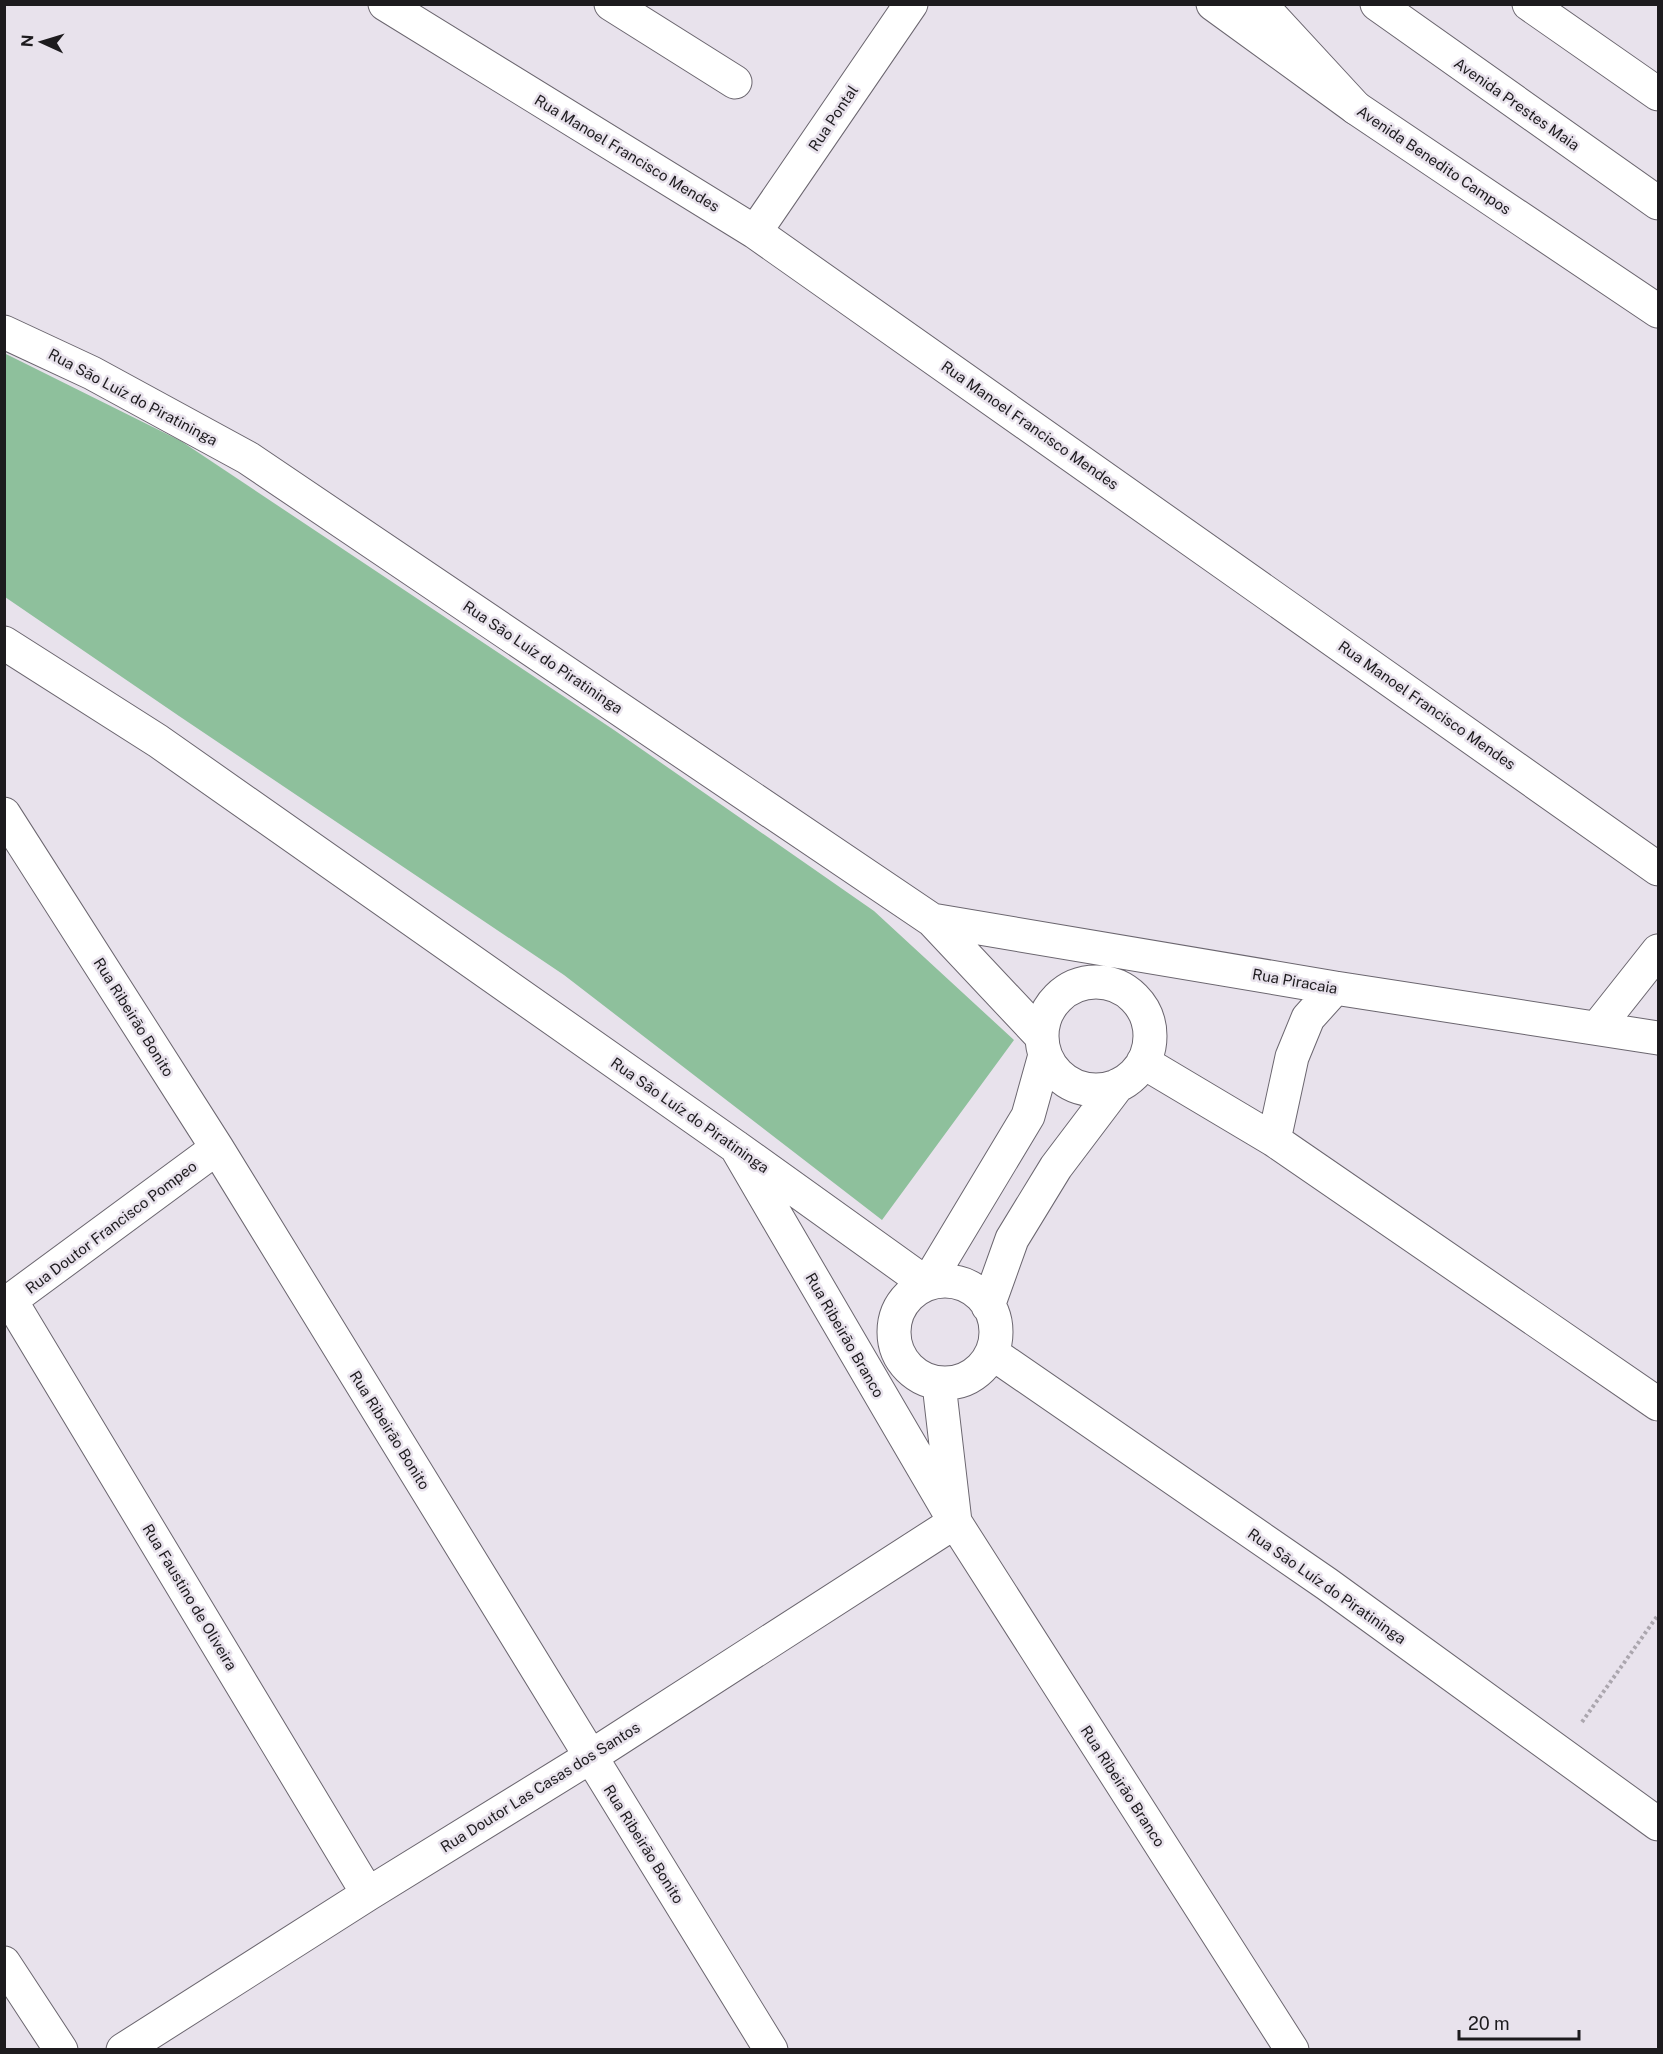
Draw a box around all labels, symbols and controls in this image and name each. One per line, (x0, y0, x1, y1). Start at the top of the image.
north arrow (12, 12, 72, 72)
text: N (18, 34, 37, 48)
street label: Avenida Prestes Maia (1451, 54, 1583, 154)
street label: Rua Pontal (805, 82, 861, 154)
street label: Rua Manoel Francisco Mendes (532, 91, 722, 215)
street label: Avenida Benedito Campos (1354, 102, 1514, 218)
street label: Rua São Luíz do Piratininga (46, 345, 220, 449)
street label: Rua Manoel Francisco Mendes (938, 357, 1122, 493)
street label: Rua São Luíz do Piratininga (460, 597, 626, 717)
street label: Rua Manoel Francisco Mendes (1335, 637, 1519, 773)
street label: Rua Ribeirão Bonito (91, 954, 177, 1080)
street label: Rua Piracaia (1251, 965, 1339, 997)
street label: Rua São Luíz do Piratininga (608, 1054, 772, 1176)
street label: Rua Doutor Francisco Pompeo (22, 1157, 200, 1297)
street label: Rua Ribeirão Branco (802, 1270, 888, 1400)
street label: Rua Ribeirão Bonito (347, 1367, 433, 1493)
street label: Rua Faustino de Oliveira (140, 1521, 240, 1673)
street label: Rua São Luíz do Piratininga (1245, 1525, 1409, 1647)
street label: Rua Doutor Las Casas dos Santos (437, 1718, 643, 1856)
street label: Rua Ribeirão Branco (1078, 1722, 1168, 1850)
street label: Rua Ribeirão Bonito (601, 1781, 687, 1907)
scale bar (1459, 2003, 1579, 2041)
text: 20 m (1468, 2013, 1510, 2034)

